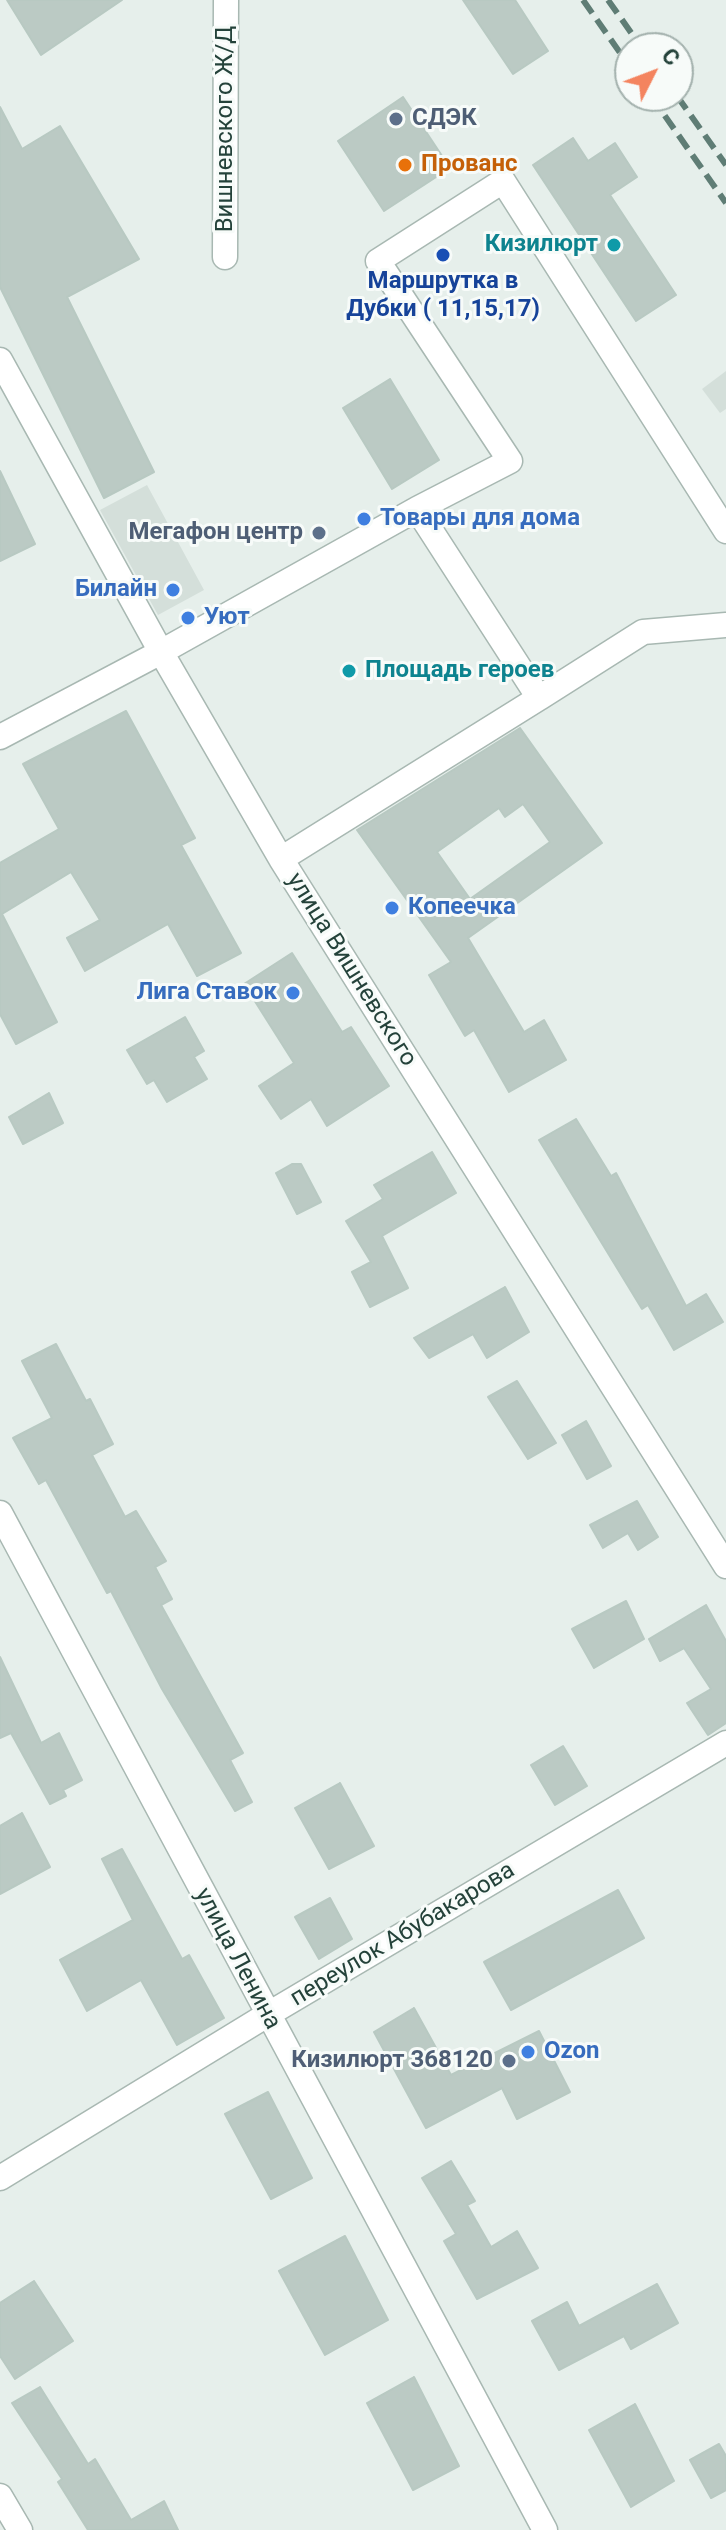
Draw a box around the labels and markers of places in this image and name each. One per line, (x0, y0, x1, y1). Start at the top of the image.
place label: СДЭК (412, 105, 477, 133)
marker: СДЭК (387, 110, 405, 128)
place label: Прованс (421, 151, 518, 179)
marker: Прованс (396, 156, 414, 174)
place label: Кизилюрт (485, 231, 598, 259)
marker: Кизилюрт (605, 236, 623, 254)
marker: Маршрутка в Дубки ( 11,15,17) (434, 246, 452, 264)
place label: Маршрутка в Дубки ( 11,15,17) (346, 268, 540, 324)
place label: Товары для дома (380, 505, 580, 533)
marker: Товары для дома (355, 510, 373, 528)
place label: Мегафон центр (129, 519, 303, 547)
marker: Мегафон центр (310, 524, 328, 542)
place label: Билайн (75, 576, 157, 604)
marker: Билайн (164, 581, 182, 599)
place label: Уют (204, 604, 250, 632)
marker: Уют (179, 609, 197, 627)
place label: Площадь героев (365, 657, 554, 685)
marker: Площадь героев (340, 662, 358, 680)
place label: Копеечка (408, 894, 516, 922)
marker: Копеечка (383, 899, 401, 917)
place label: Лига Ставок (136, 979, 277, 1007)
marker: Лига Ставок (284, 984, 302, 1002)
place label: Ozon (544, 2038, 600, 2066)
marker: Ozon (519, 2043, 537, 2061)
place label: Кизилюрт 368120 (291, 2047, 493, 2075)
marker: Кизилюрт 368120 (500, 2052, 518, 2070)

